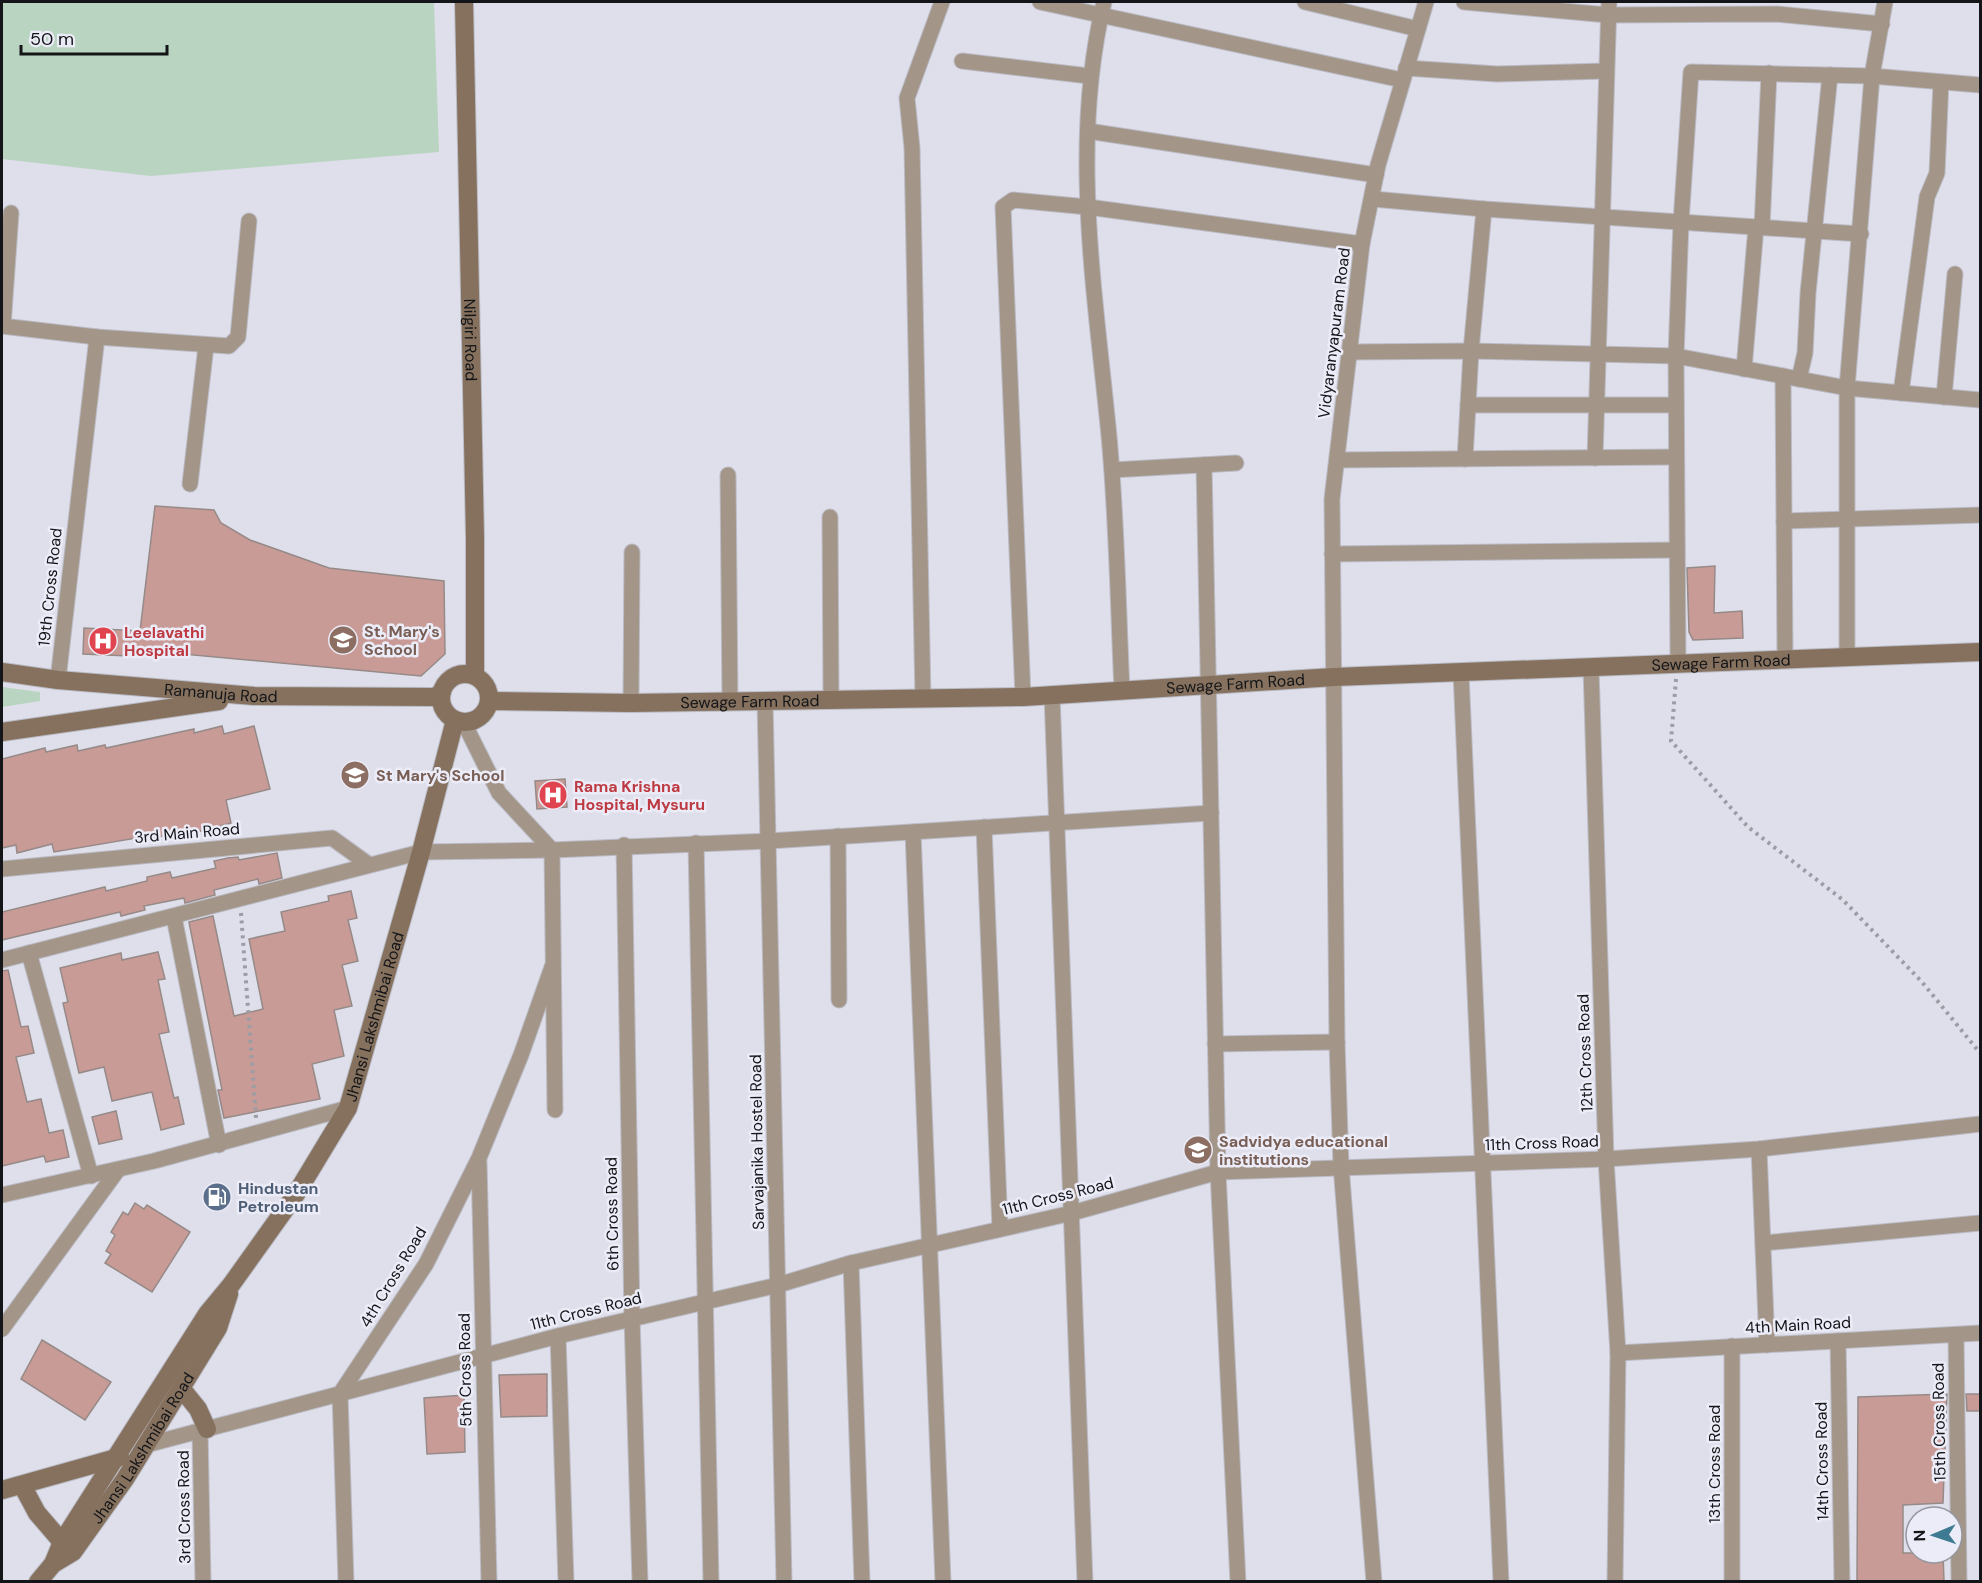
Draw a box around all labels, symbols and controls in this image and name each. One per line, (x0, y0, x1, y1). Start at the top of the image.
scale bar (21, 18, 166, 56)
text: 50 m (30, 27, 74, 51)
street label: Vidyaranyapuram Road (1313, 246, 1355, 420)
street label: Nilgiri Road (460, 298, 482, 381)
street label: 19th Cross Road (33, 527, 67, 647)
place label: St. Mary's School (364, 621, 440, 660)
place label: Leelavathi Hospital (124, 622, 204, 661)
school or university icon: St. Mary's School (327, 624, 359, 656)
hospital icon: Leelavathi Hospital (87, 625, 119, 657)
street label: Sewage Farm Road (1651, 649, 1791, 675)
street label: Sewage Farm Road (1165, 668, 1306, 698)
street label: Ramanuja Road (163, 678, 278, 707)
street label: Sewage Farm Road (680, 690, 820, 713)
school or university icon: St Mary's School (339, 759, 371, 791)
place label: St Mary's School (376, 765, 505, 786)
place label: Rama Krishna Hospital, Mysuru (574, 776, 705, 815)
hospital icon: Rama Krishna Hospital, Mysuru (537, 779, 569, 811)
street label: 3rd Main Road (133, 818, 241, 848)
street label: Jhansi Lakshmibai Road (340, 929, 408, 1104)
street label: 12th Cross Road (1572, 994, 1598, 1112)
street label: Sarvajanika Hostel Road (745, 1054, 769, 1230)
place label: Sadvidya educational institutions (1219, 1131, 1388, 1170)
street label: 11th Cross Road (1485, 1131, 1599, 1155)
school or university icon: Sadvidya educational institutions (1182, 1134, 1214, 1166)
street label: 6th Cross Road (601, 1157, 623, 1271)
street label: 11th Cross Road (1000, 1172, 1116, 1220)
place label: Hindustan Petroleum (238, 1178, 319, 1217)
fuel station icon: Hindustan Petroleum (201, 1181, 233, 1213)
street label: 4th Cross Road (355, 1223, 431, 1331)
street label: 11th Cross Road (528, 1287, 644, 1335)
street label: 4th Main Road (1744, 1312, 1852, 1338)
street label: 5th Cross Road (454, 1313, 476, 1427)
street label: 15th Cross Road (1927, 1363, 1951, 1481)
street label: Jhansi Lakshmibai Road (86, 1368, 199, 1528)
street label: 14th Cross Road (1810, 1402, 1834, 1520)
street label: 13th Cross Road (1704, 1405, 1725, 1523)
street label: 3rd Cross Road (173, 1450, 195, 1564)
north arrow (1904, 1505, 1964, 1565)
text: N (1909, 1529, 1930, 1542)

